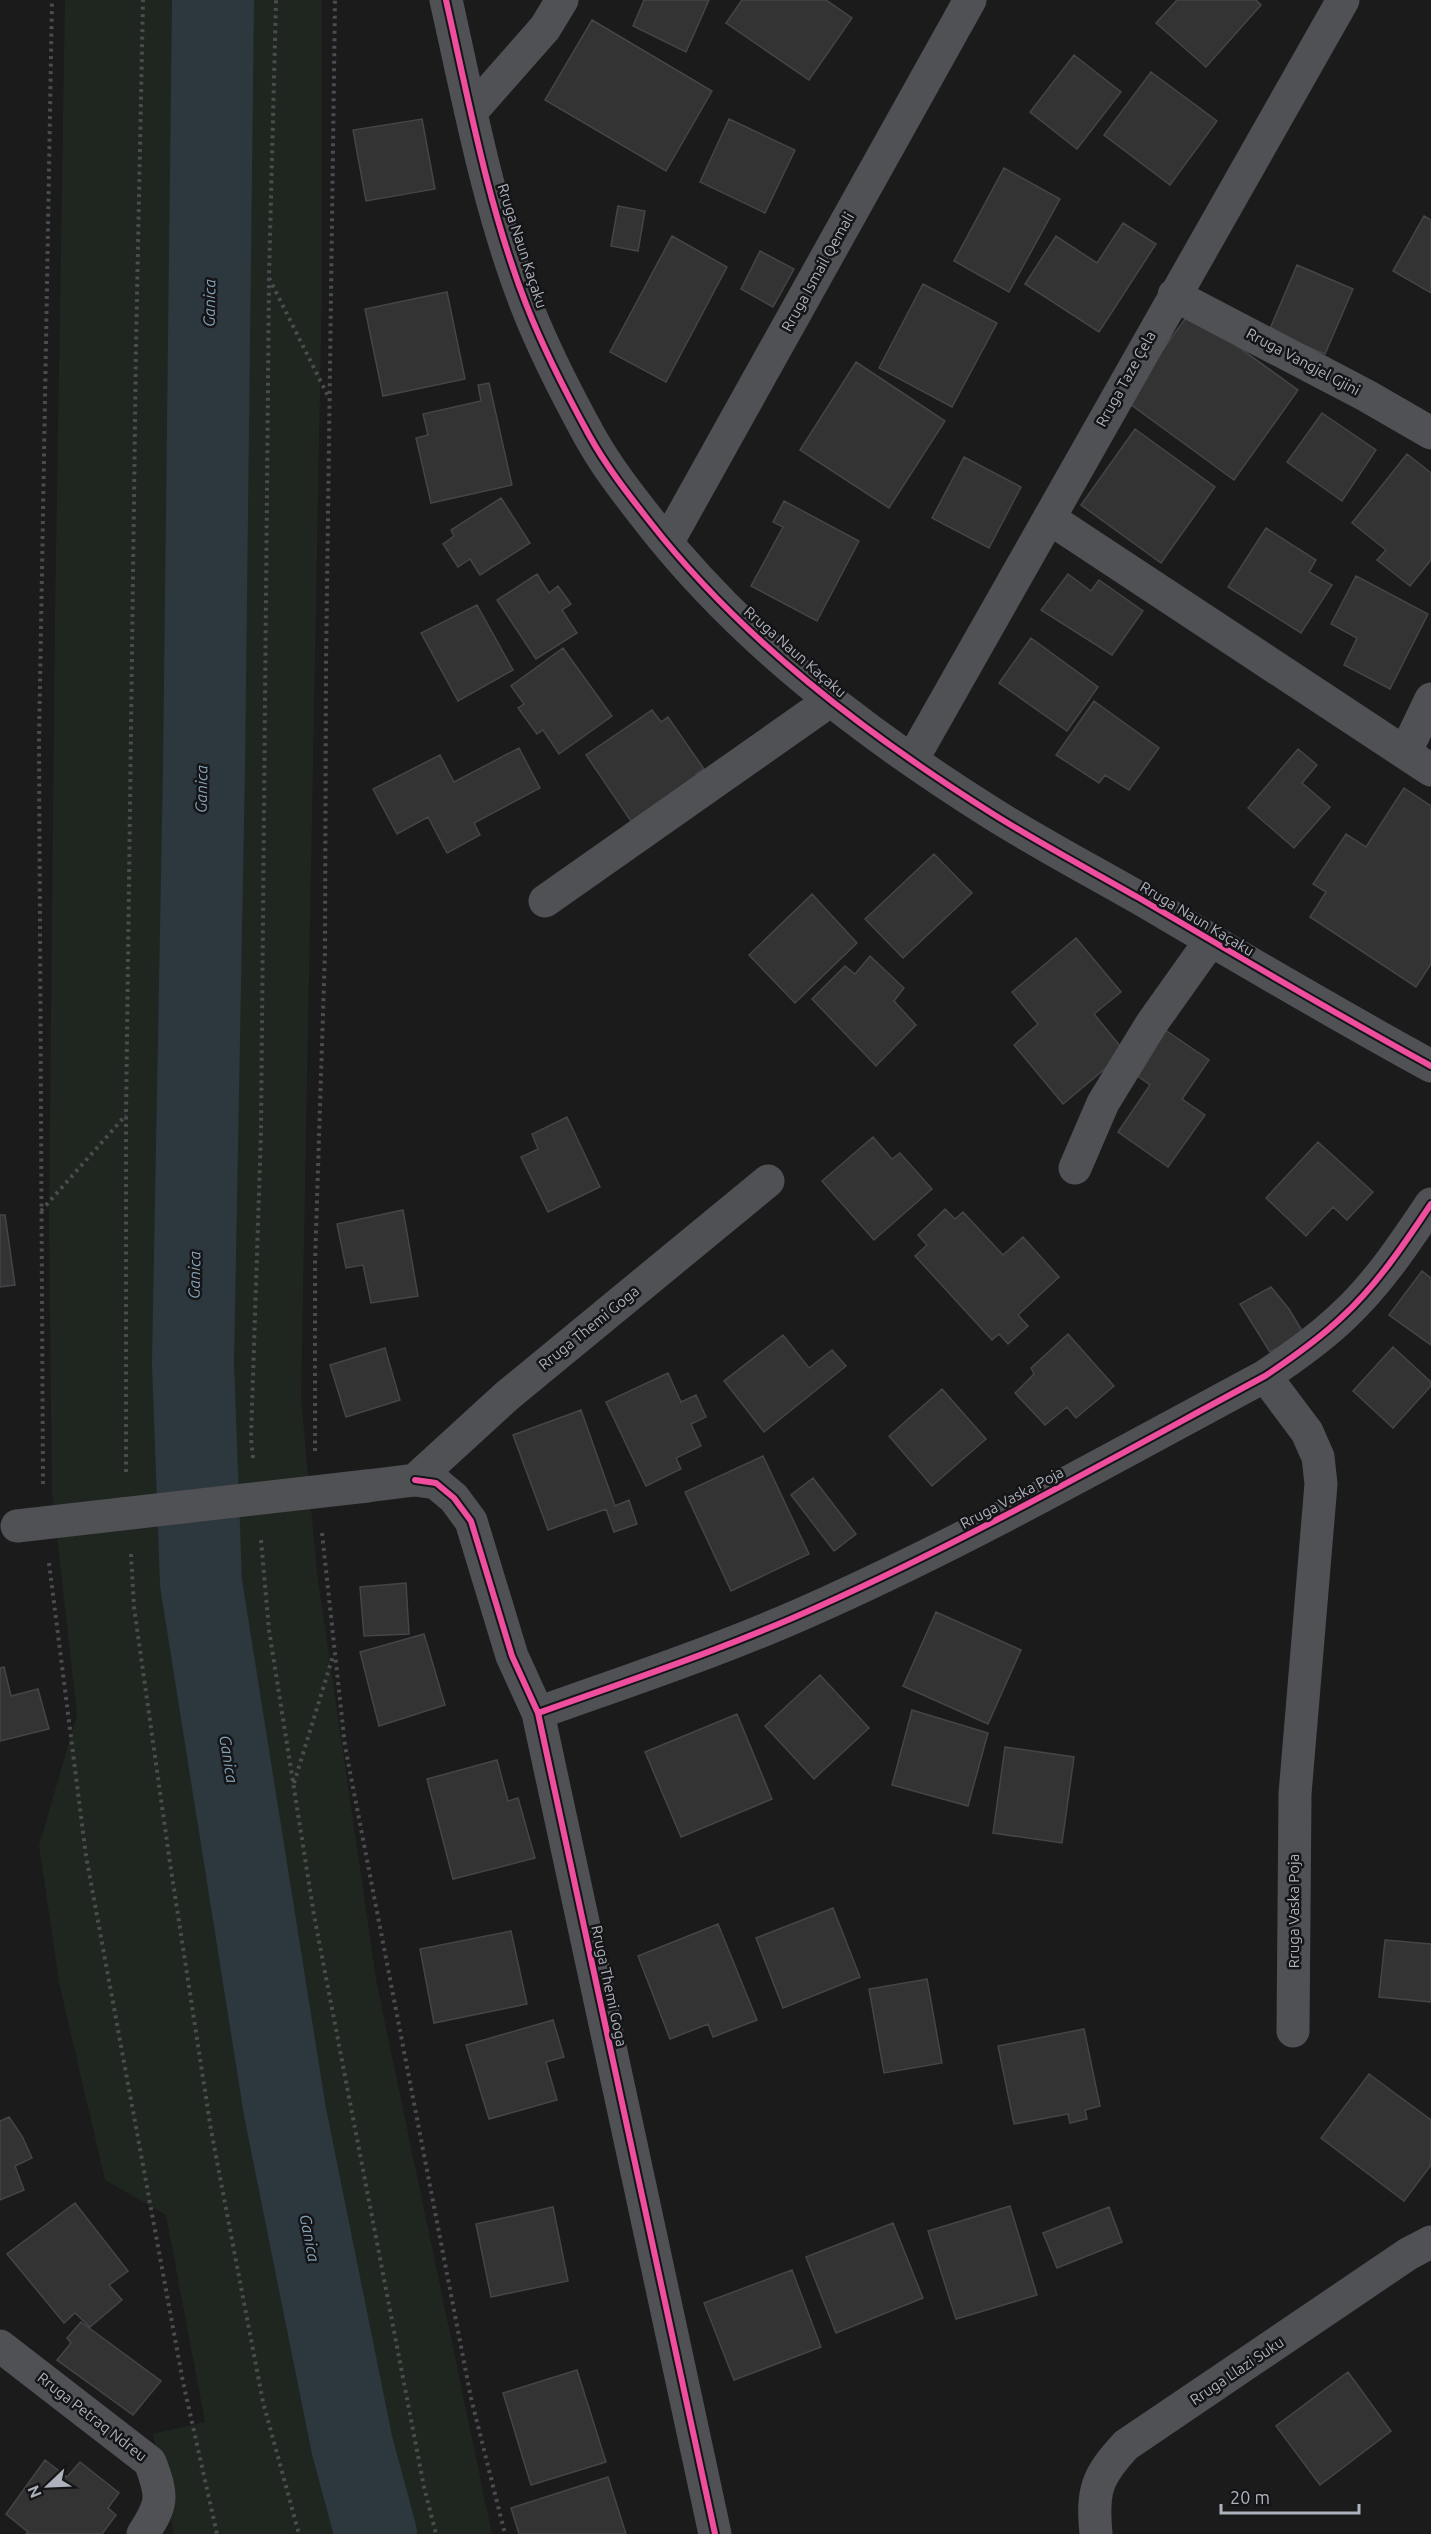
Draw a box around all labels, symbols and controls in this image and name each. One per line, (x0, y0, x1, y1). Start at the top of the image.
street label: Rruga Naun Kaçaku (494, 181, 551, 310)
street label: Rruga Ismail Qemali (778, 209, 857, 334)
water label: Ganica (200, 278, 218, 327)
street label: Rruga Vangjel Gjini (1243, 324, 1363, 399)
street label: Rruga Taze Çela (1092, 328, 1159, 429)
street label: Rruga Naun Kaçaku (741, 603, 850, 701)
water label: Ganica (192, 764, 210, 813)
street label: Rruga Naun Kaçaku (1137, 878, 1257, 959)
water label: Ganica (185, 1250, 203, 1299)
street label: Rruga Themi Goga (535, 1282, 642, 1373)
street label: Rruga Vaska Poja (957, 1463, 1066, 1532)
water label: Ganica (216, 1734, 242, 1784)
street label: Rruga Vaska Poja (1285, 1854, 1302, 1968)
street label: Rruga Themi Goga (588, 1924, 631, 2048)
water label: Ganica (297, 2213, 323, 2264)
street label: Rruga Llazi Suku (1187, 2333, 1287, 2408)
street label: Rruga Petraq Ndreu (34, 2369, 150, 2465)
north arrow (18, 2456, 78, 2516)
scale bar (1221, 2477, 1359, 2515)
text: N (24, 2483, 45, 2501)
text: 20 m (1230, 2487, 1270, 2507)

